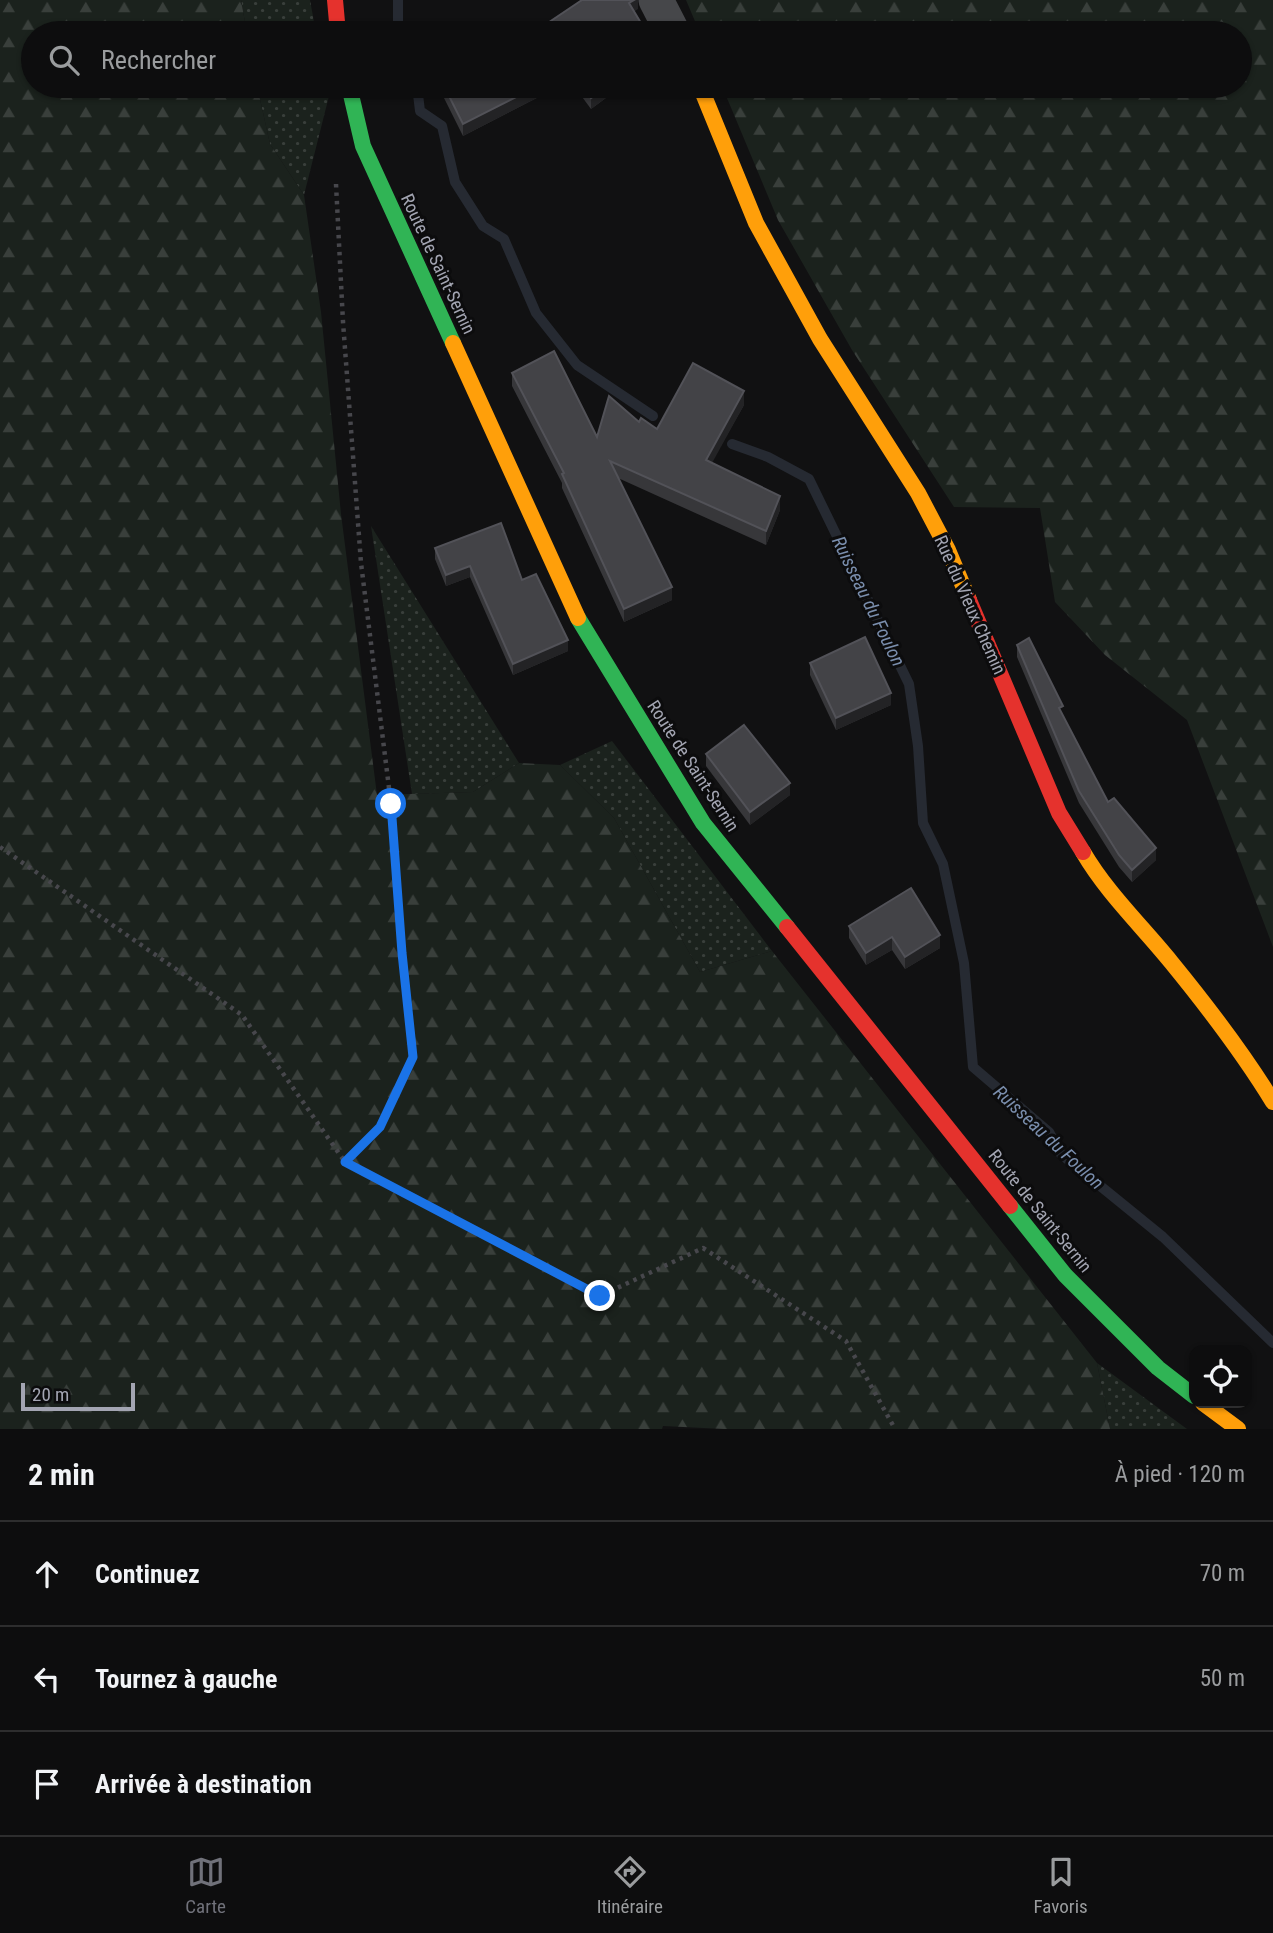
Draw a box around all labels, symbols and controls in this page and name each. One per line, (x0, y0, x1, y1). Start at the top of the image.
search box (21, 21, 1252, 98)
icon: search (45, 41, 83, 79)
text: Rechercher (101, 45, 216, 75)
street label: Route de Saint-Sernin (397, 190, 480, 337)
water label: Ruisseau du Foulon (827, 532, 910, 670)
street label: Rue du Vieux Chemin (930, 532, 1010, 677)
street label: Route de Saint-Sernin (643, 696, 744, 835)
route start (375, 788, 406, 819)
water label: Ruisseau du Foulon (989, 1081, 1108, 1194)
street label: Route de Saint-Sernin (984, 1145, 1096, 1276)
route end (584, 1280, 615, 1311)
map controls (1189, 1345, 1252, 1408)
button: locate (1189, 1345, 1252, 1408)
scale bar (21, 1380, 135, 1412)
text: 20 m (32, 1383, 69, 1406)
text: 2 min (28, 1457, 95, 1492)
text: À pied · 120 m (1115, 1461, 1245, 1488)
icon: ahead (28, 1555, 66, 1593)
text: Continuez (95, 1559, 200, 1589)
text: 70 m (1200, 1560, 1245, 1587)
icon: left (28, 1660, 66, 1698)
text: Tournez à gauche (95, 1664, 277, 1694)
text: 50 m (1200, 1665, 1245, 1692)
icon: arrive (28, 1765, 66, 1803)
text: Arrivée à destination (95, 1769, 312, 1799)
tab: Carte (185, 1853, 226, 1918)
tab: Itinéraire (597, 1853, 663, 1918)
tab: Favoris (1034, 1853, 1088, 1918)

